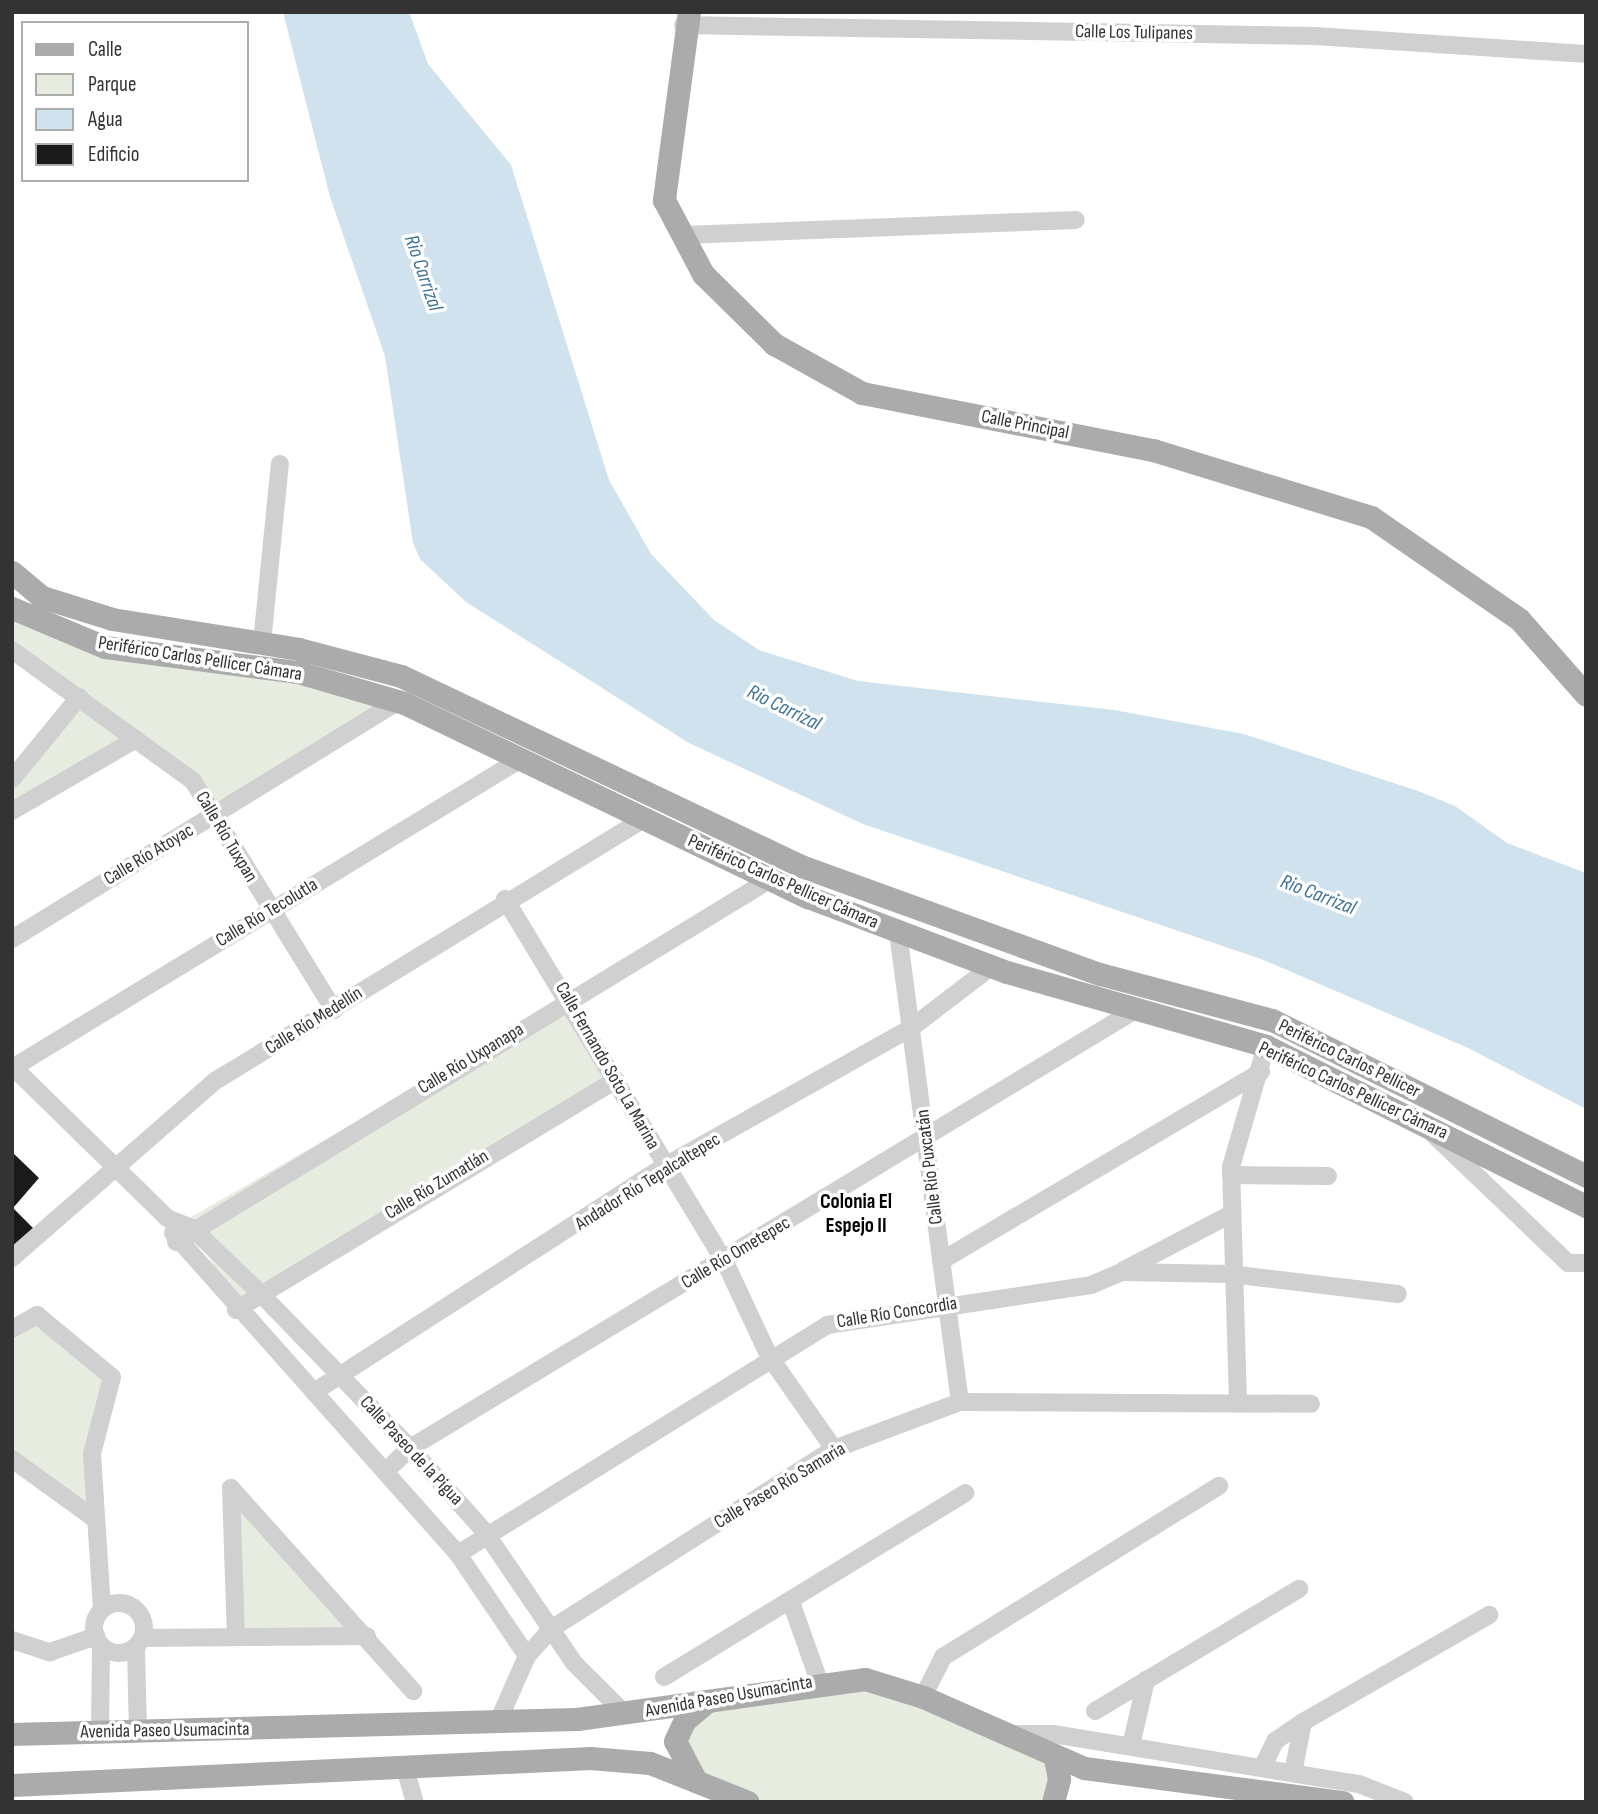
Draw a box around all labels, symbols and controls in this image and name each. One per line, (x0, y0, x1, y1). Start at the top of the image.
legend (21, 21, 248, 182)
street label: Calle Los Tulipanes (1075, 21, 1193, 45)
text: Calle (88, 37, 122, 62)
text: Parque (88, 72, 136, 97)
text: Agua (88, 107, 123, 132)
text: Edificio (88, 142, 139, 167)
water label: Rio Carrizal (398, 232, 448, 314)
street label: Calle Principal (979, 405, 1071, 445)
street label: Periférico Carlos Pellicer Cámara (96, 632, 304, 686)
water label: Rio Carrizal (743, 679, 825, 737)
street label: Calle Río Tuxpan (190, 787, 262, 887)
street label: Calle Río Atoyac (100, 819, 198, 891)
street label: Periférico Carlos Pellicer Cámara (684, 830, 882, 934)
water label: Rio Carrizal (1277, 869, 1359, 921)
street label: Calle Río Tecolutla (212, 874, 322, 952)
street label: Calle Fernando Soto La Marina (550, 978, 664, 1154)
street label: Calle Río Medellín (261, 982, 367, 1060)
street label: Periférico Carlos Pellicer (1274, 1015, 1424, 1103)
street label: Calle Río Uxpanapa (414, 1018, 528, 1100)
street label: Periférico Carlos Pellicer Cámara (1255, 1037, 1451, 1145)
street label: Calle Río Puxcatán (912, 1108, 948, 1226)
street label: Andador Río Tepalcaltepec (571, 1128, 725, 1236)
street label: Calle Río Zumatlán (381, 1145, 493, 1225)
district label: Colonia El Espejo II (820, 1189, 892, 1239)
street label: Calle Río Ometepec (678, 1212, 794, 1294)
street label: Calle Río Concordia (835, 1292, 959, 1334)
street label: Calle Paseo de la Pigua (355, 1392, 467, 1510)
street label: Calle Paseo Río Samaria (710, 1438, 850, 1534)
street label: Avenida Paseo Usumacinta (644, 1671, 814, 1723)
street label: Avenida Paseo Usumacinta (80, 1718, 250, 1744)

